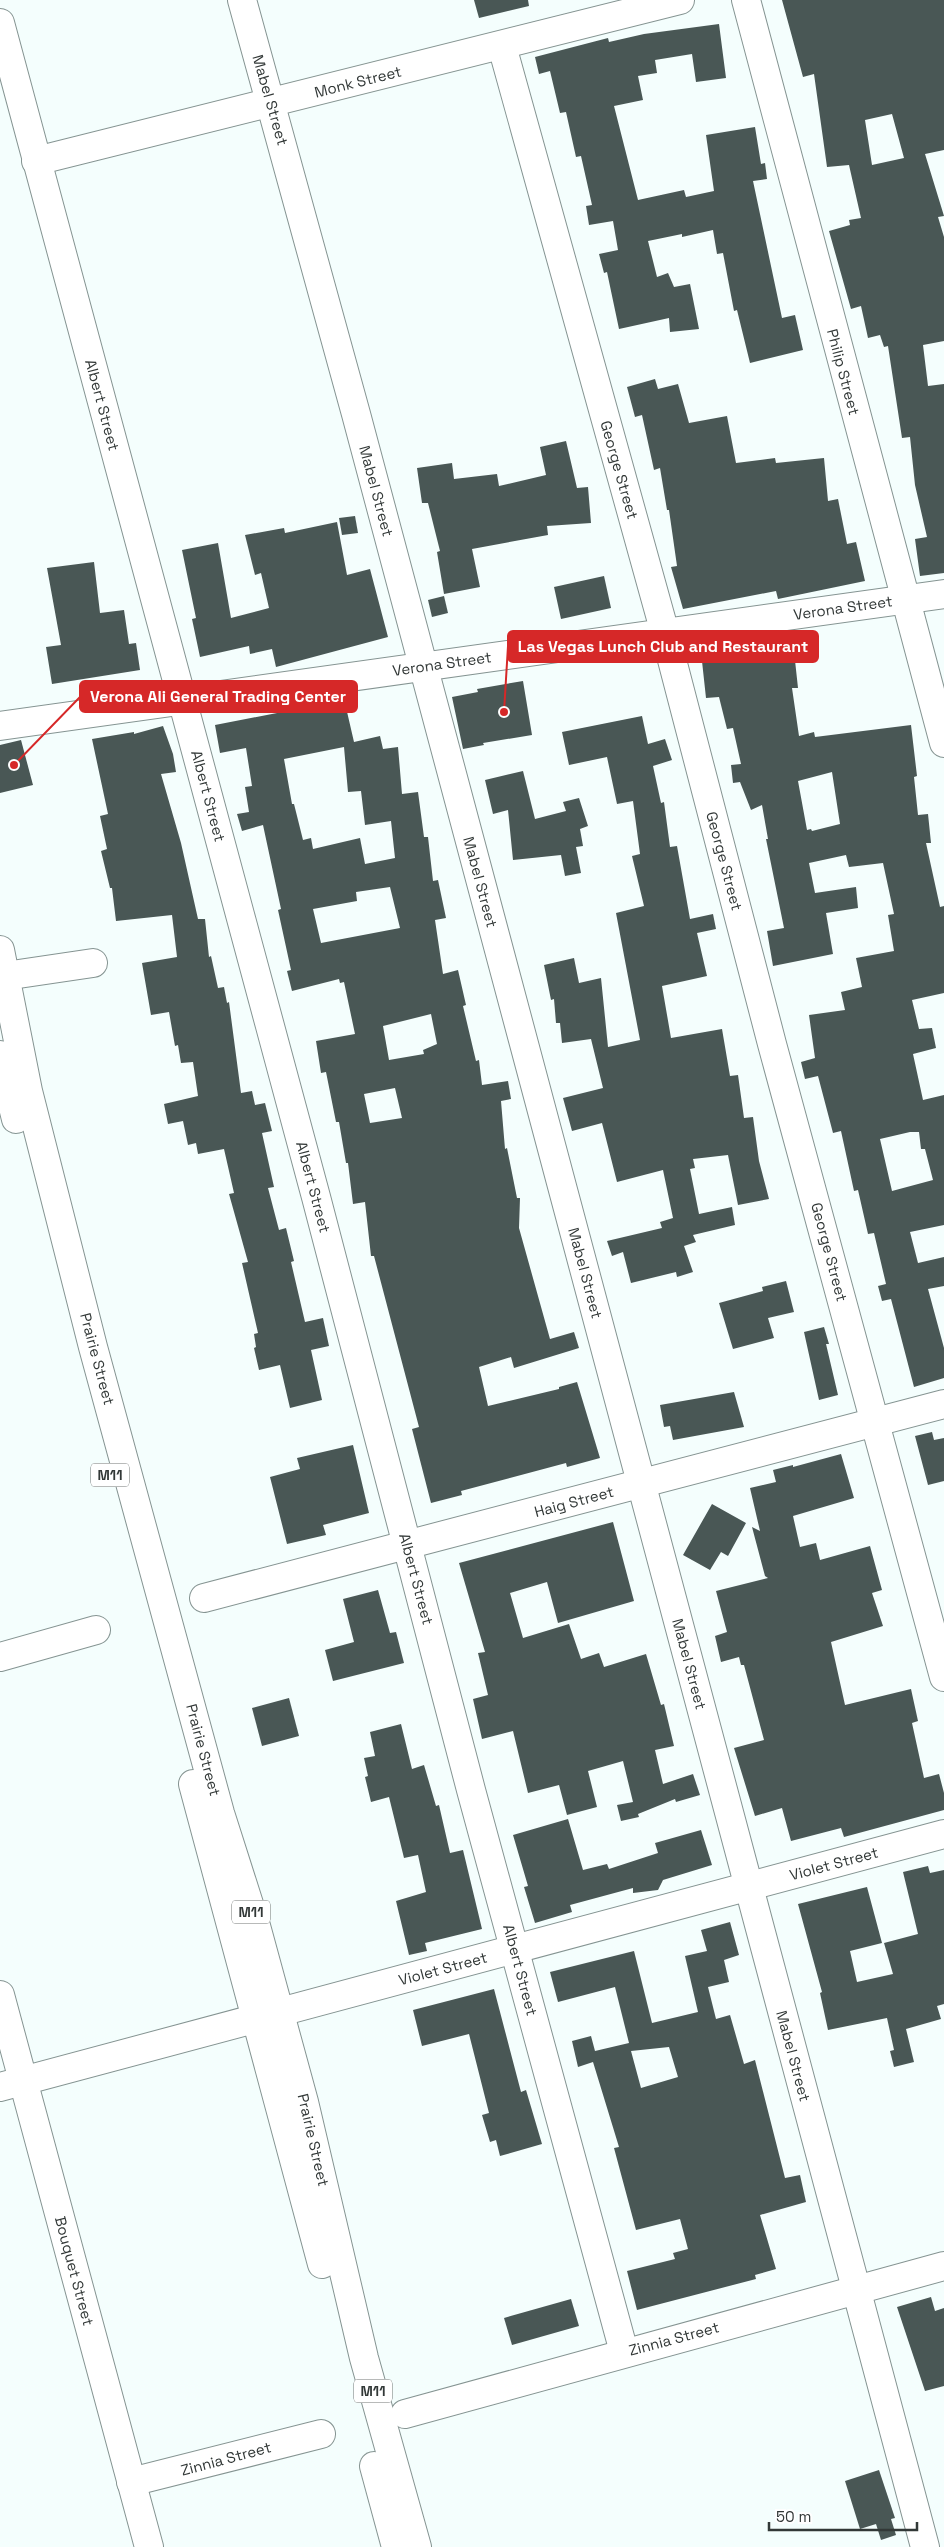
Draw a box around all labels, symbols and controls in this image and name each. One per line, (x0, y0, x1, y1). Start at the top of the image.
street label: Mabel Street (248, 52, 293, 148)
street label: Monk Street (312, 61, 404, 102)
street label: Philip Street (823, 327, 864, 417)
street label: Albert Street (81, 357, 124, 453)
street label: George Street (596, 418, 643, 521)
street label: Mabel Street (355, 443, 398, 539)
street label: Verona Street (792, 591, 894, 624)
callout: Las Vegas Lunch Club and Restaurant (508, 631, 818, 662)
text: Las Vegas Lunch Club and Restaurant (518, 636, 808, 657)
street label: Verona Street (391, 647, 493, 680)
callout: Verona Ali General Trading Center (80, 681, 357, 712)
text: Verona Ali General Trading Center (90, 686, 346, 707)
street label: Albert Street (187, 748, 230, 844)
street label: George Street (702, 809, 747, 913)
street label: Mabel Street (459, 834, 502, 930)
street label: Albert Street (292, 1139, 335, 1235)
street label: George Street (807, 1200, 852, 1304)
street label: Mabel Street (564, 1225, 607, 1321)
street label: Prairie Street (76, 1311, 119, 1407)
road number: M11 (91, 1464, 129, 1486)
street label: Haig Street (532, 1482, 616, 1521)
street label: Albert Street (395, 1531, 438, 1627)
street label: Mabel Street (668, 1616, 711, 1712)
street label: Prairie Street (182, 1702, 225, 1798)
street label: Violet Street (787, 1843, 880, 1884)
road number: M11 (232, 1900, 270, 1924)
street label: Albert Street (499, 1922, 542, 2018)
street label: Violet Street (396, 1948, 489, 1989)
street label: Mabel Street (772, 2008, 815, 2104)
street label: Prairie Street (294, 2092, 333, 2188)
street label: Bouquet Street (51, 2214, 98, 2328)
street label: Zinnia Street (627, 2317, 721, 2360)
road number: M11 (354, 2380, 392, 2402)
street label: Zinnia Street (179, 2437, 273, 2480)
scale bar (769, 2500, 916, 2532)
text: 50 m (776, 2507, 811, 2526)

